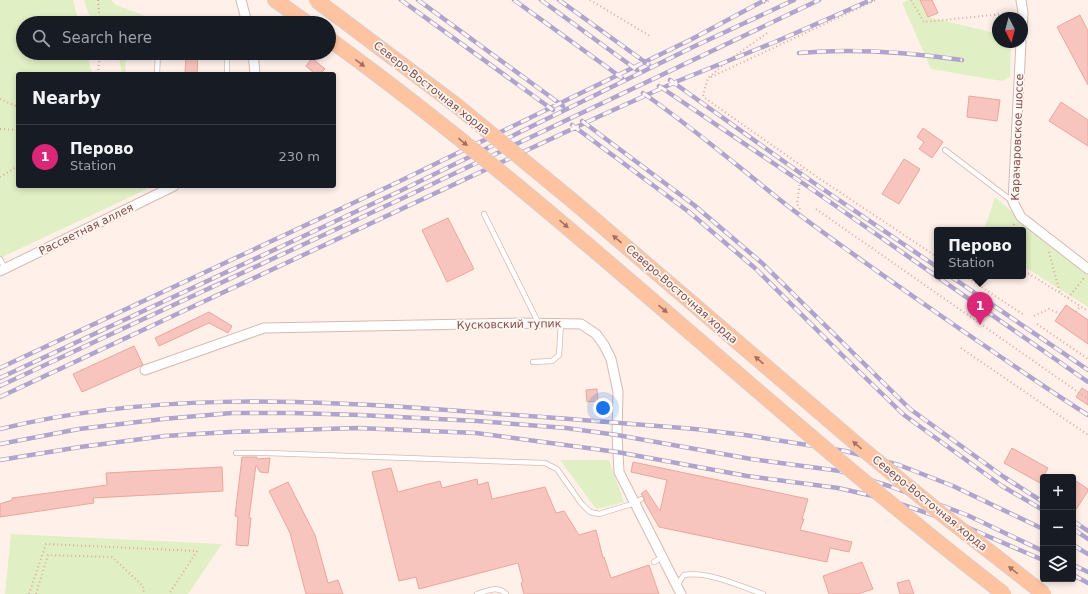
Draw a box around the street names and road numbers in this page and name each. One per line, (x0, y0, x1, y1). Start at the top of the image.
street label: Северо-Восточная хорда (371, 39, 492, 138)
street label: Карачаровское шоссе (1009, 73, 1026, 201)
street label: Рассветная аллея (37, 201, 136, 258)
street label: Северо-Восточная хорда (623, 242, 740, 347)
street label: Кусковский тупик (457, 317, 562, 332)
street label: Северо-Восточная хорда (870, 453, 990, 554)

